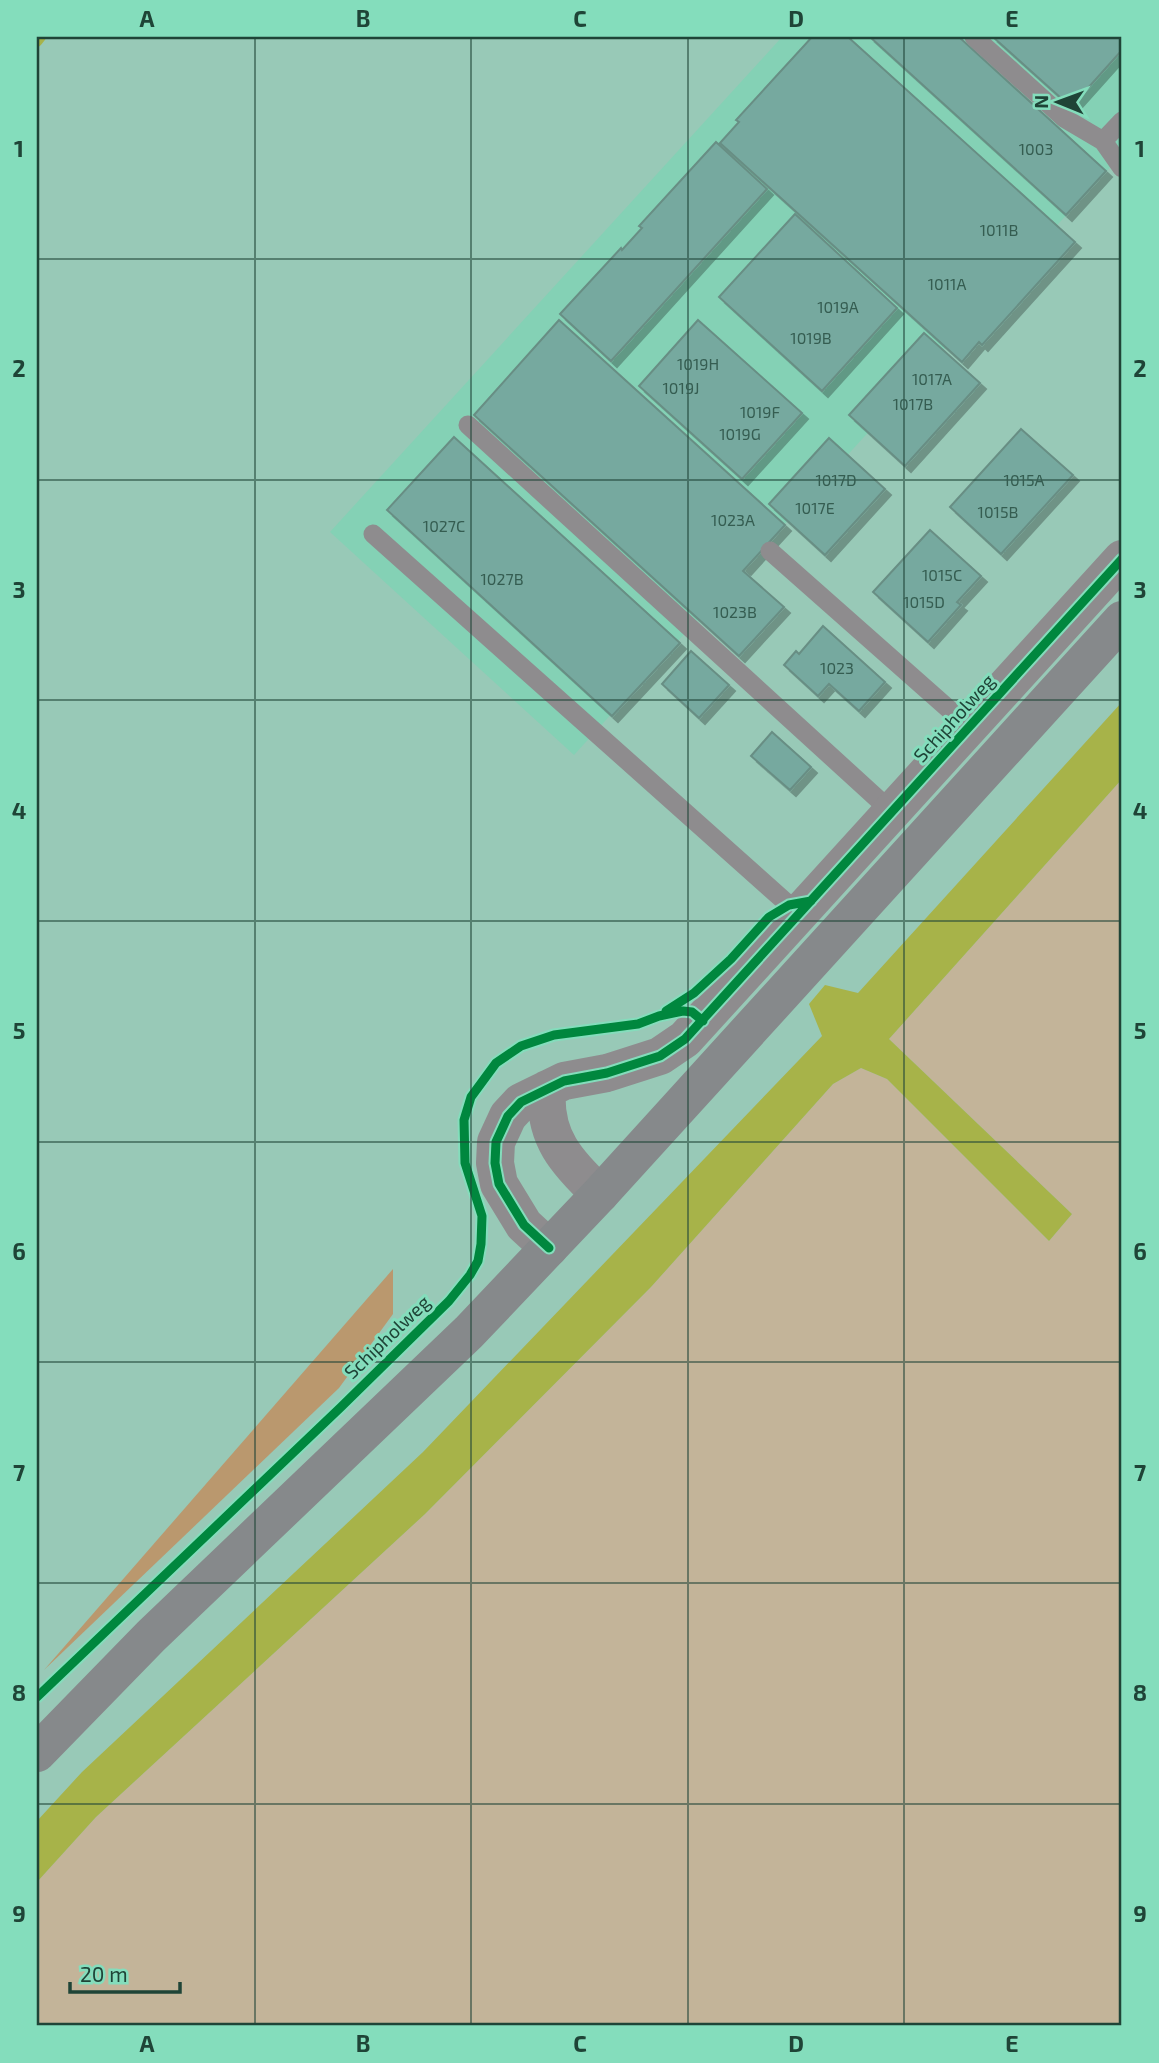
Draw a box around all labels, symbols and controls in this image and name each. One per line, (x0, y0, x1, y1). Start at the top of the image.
text: A (139, 4, 155, 32)
text: B (356, 4, 370, 32)
text: C (573, 4, 587, 32)
text: D (788, 4, 804, 32)
text: E (1005, 4, 1019, 32)
north arrow (1023, 66, 1092, 136)
text: N (1029, 95, 1052, 109)
text: 1 (14, 134, 24, 162)
text: 1 (1135, 134, 1145, 162)
house number: 1003 (1019, 139, 1053, 158)
house number: 1011B (980, 220, 1018, 239)
house number: 1011A (928, 274, 966, 293)
house number: 1019A (817, 297, 859, 316)
house number: 1019B (790, 328, 832, 347)
text: 2 (12, 354, 26, 382)
house number: 1019H (677, 354, 719, 373)
text: 2 (1133, 354, 1147, 382)
house number: 1017A (912, 369, 952, 388)
house number: 1019J (663, 378, 699, 397)
house number: 1017B (893, 394, 933, 413)
house number: 1019F (740, 402, 780, 421)
house number: 1019G (719, 424, 761, 443)
house number: 1017D (815, 470, 857, 489)
house number: 1015A (1004, 470, 1044, 489)
house number: 1017E (795, 498, 835, 517)
house number: 1015B (978, 502, 1018, 521)
house number: 1023A (711, 510, 755, 529)
house number: 1027C (423, 516, 465, 535)
house number: 1015C (922, 565, 962, 584)
house number: 1027B (480, 569, 524, 588)
text: 3 (12, 575, 26, 603)
text: 3 (1133, 575, 1147, 603)
house number: 1015D (903, 592, 945, 611)
house number: 1023B (713, 602, 757, 621)
house number: 1023 (820, 658, 854, 677)
street label: Schipholweg (908, 669, 999, 766)
text: 4 (12, 796, 26, 824)
text: 4 (1133, 796, 1147, 824)
text: 5 (13, 1016, 25, 1044)
text: 5 (1134, 1016, 1146, 1044)
text: 6 (12, 1237, 26, 1265)
text: 6 (1133, 1237, 1147, 1265)
street label: Schipholweg (339, 1290, 435, 1383)
text: 7 (13, 1458, 25, 1486)
text: 7 (1134, 1458, 1146, 1486)
text: 8 (12, 1678, 26, 1706)
text: 8 (1133, 1678, 1147, 1706)
text: 9 (12, 1899, 26, 1927)
text: 9 (1133, 1899, 1147, 1927)
scale bar (70, 1951, 180, 1995)
text: 20 m (80, 1961, 128, 1986)
text: A (139, 2029, 155, 2057)
text: B (356, 2029, 370, 2057)
text: C (573, 2029, 587, 2057)
text: D (788, 2029, 804, 2057)
text: E (1005, 2029, 1019, 2057)

